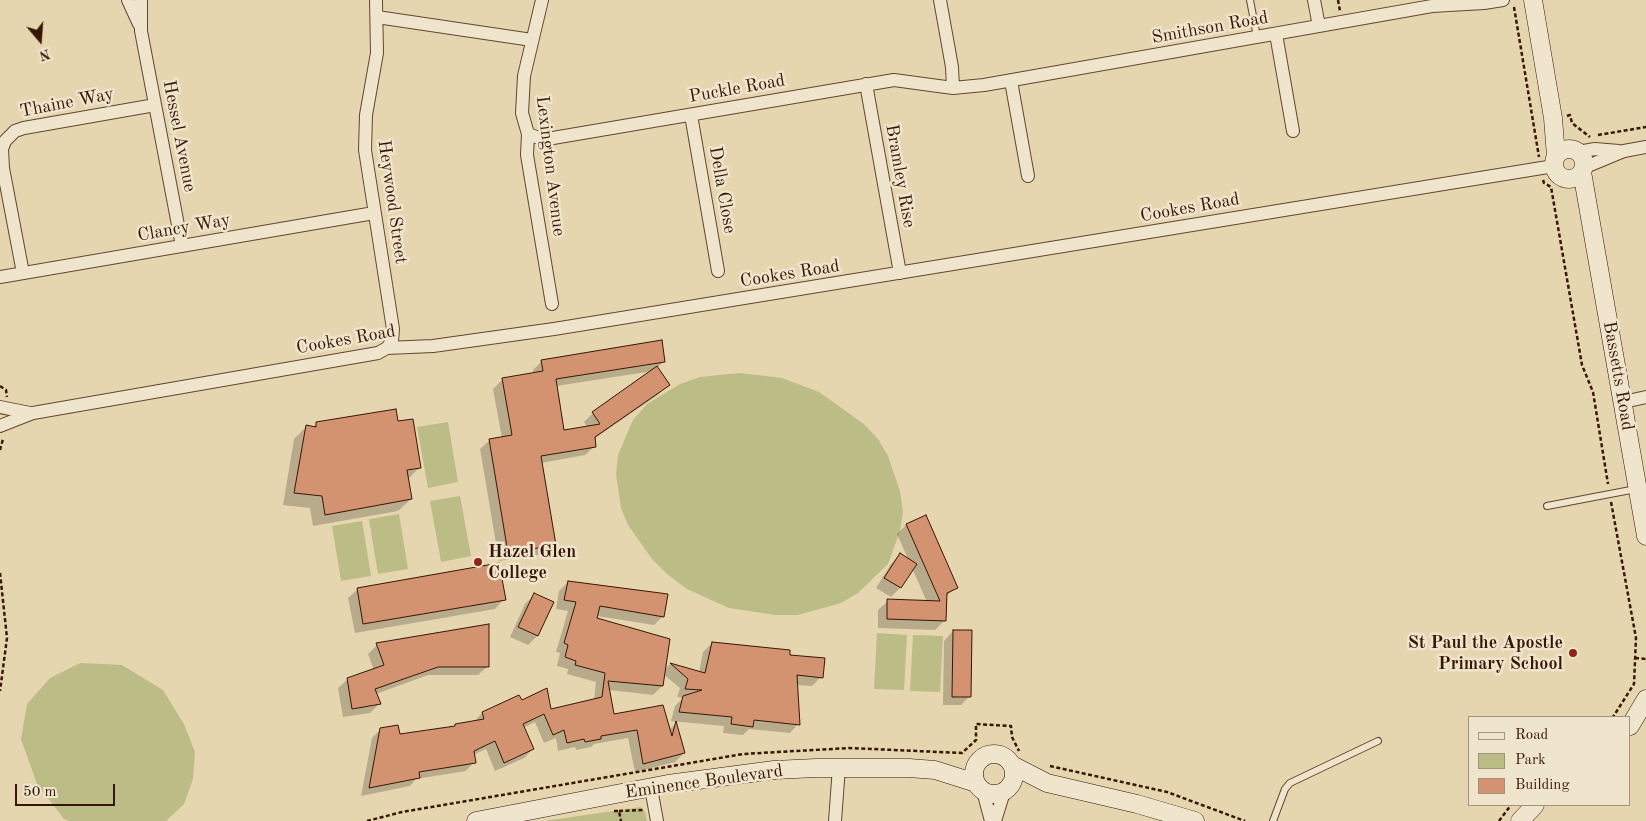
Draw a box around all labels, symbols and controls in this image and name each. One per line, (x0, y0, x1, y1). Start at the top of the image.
street label: Smithson Road (1150, 7, 1270, 49)
north arrow (15, 15, 65, 65)
text: N (37, 46, 52, 63)
street label: Puckle Road (687, 70, 787, 108)
street label: Hessel Avenue (158, 78, 200, 194)
street label: Thaine Way (18, 83, 116, 123)
street label: Lexington Avenue (531, 95, 569, 237)
street label: Bramley Rise (880, 123, 920, 229)
street label: Heywood Street (373, 139, 411, 265)
street label: Della Close (704, 145, 740, 235)
street label: Cookes Road (1139, 189, 1241, 227)
street label: Clancy Way (136, 209, 232, 247)
street label: Cookes Road (739, 255, 841, 293)
street label: Bassetts Road (1598, 320, 1638, 432)
street label: Cookes Road (295, 321, 397, 359)
place label: Hazel Glen College (488, 541, 576, 584)
marker: Hazel Glen College (472, 556, 484, 568)
place label: St Paul the Apostle Primary School (1408, 632, 1563, 674)
marker: St Paul the Apostle Primary School (1567, 647, 1579, 659)
legend (1468, 716, 1631, 806)
text: Road (1515, 728, 1548, 743)
text: Park (1515, 753, 1546, 768)
street label: Eminence Boulevard (624, 760, 784, 804)
scale bar (18, 774, 118, 806)
text: Building (1515, 778, 1570, 793)
text: 50 m (23, 785, 57, 800)

